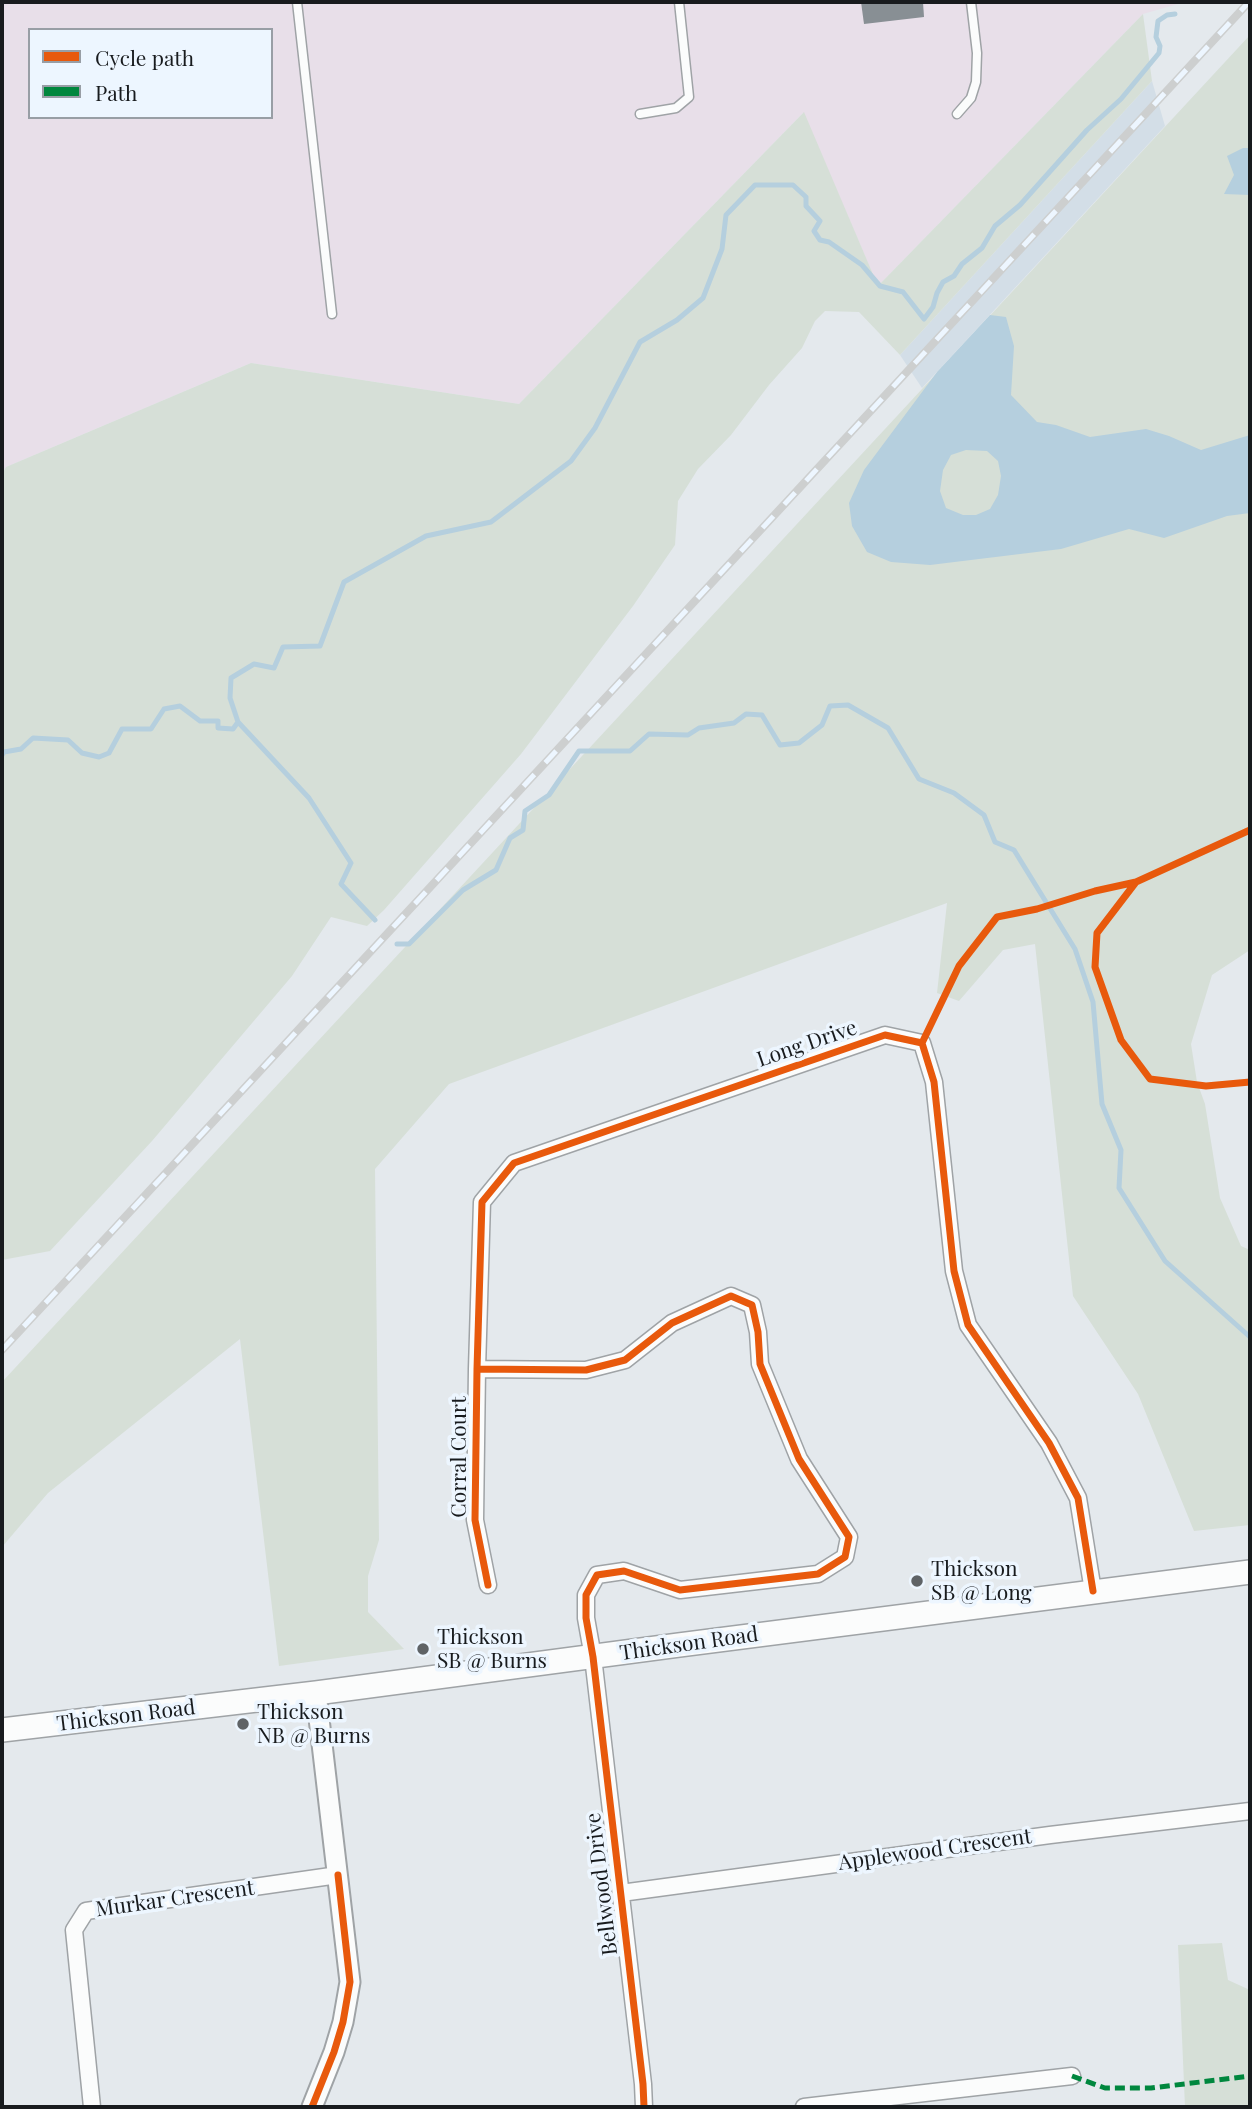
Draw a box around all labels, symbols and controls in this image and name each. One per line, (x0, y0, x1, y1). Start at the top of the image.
legend (28, 28, 273, 119)
text: Cycle path (95, 43, 194, 71)
text: Path (95, 78, 137, 106)
street label: Long Drive (754, 1015, 860, 1073)
street label: Corral Court (446, 1396, 472, 1518)
place label: Thickson SB @ Long (931, 1556, 1032, 1606)
marker: Thickson SB @ Long (909, 1573, 925, 1589)
street label: Thickson Road (618, 1622, 760, 1666)
place label: Thickson SB @ Burns (437, 1624, 547, 1674)
marker: Thickson SB @ Burns (415, 1641, 431, 1657)
street label: Thickson Road (55, 1695, 197, 1737)
place label: Thickson NB @ Burns (257, 1699, 370, 1749)
marker: Thickson NB @ Burns (235, 1716, 251, 1732)
street label: Bellwood Drive (581, 1811, 623, 1957)
street label: Applewood Crescent (837, 1824, 1033, 1876)
street label: Murkar Crescent (94, 1875, 256, 1923)

